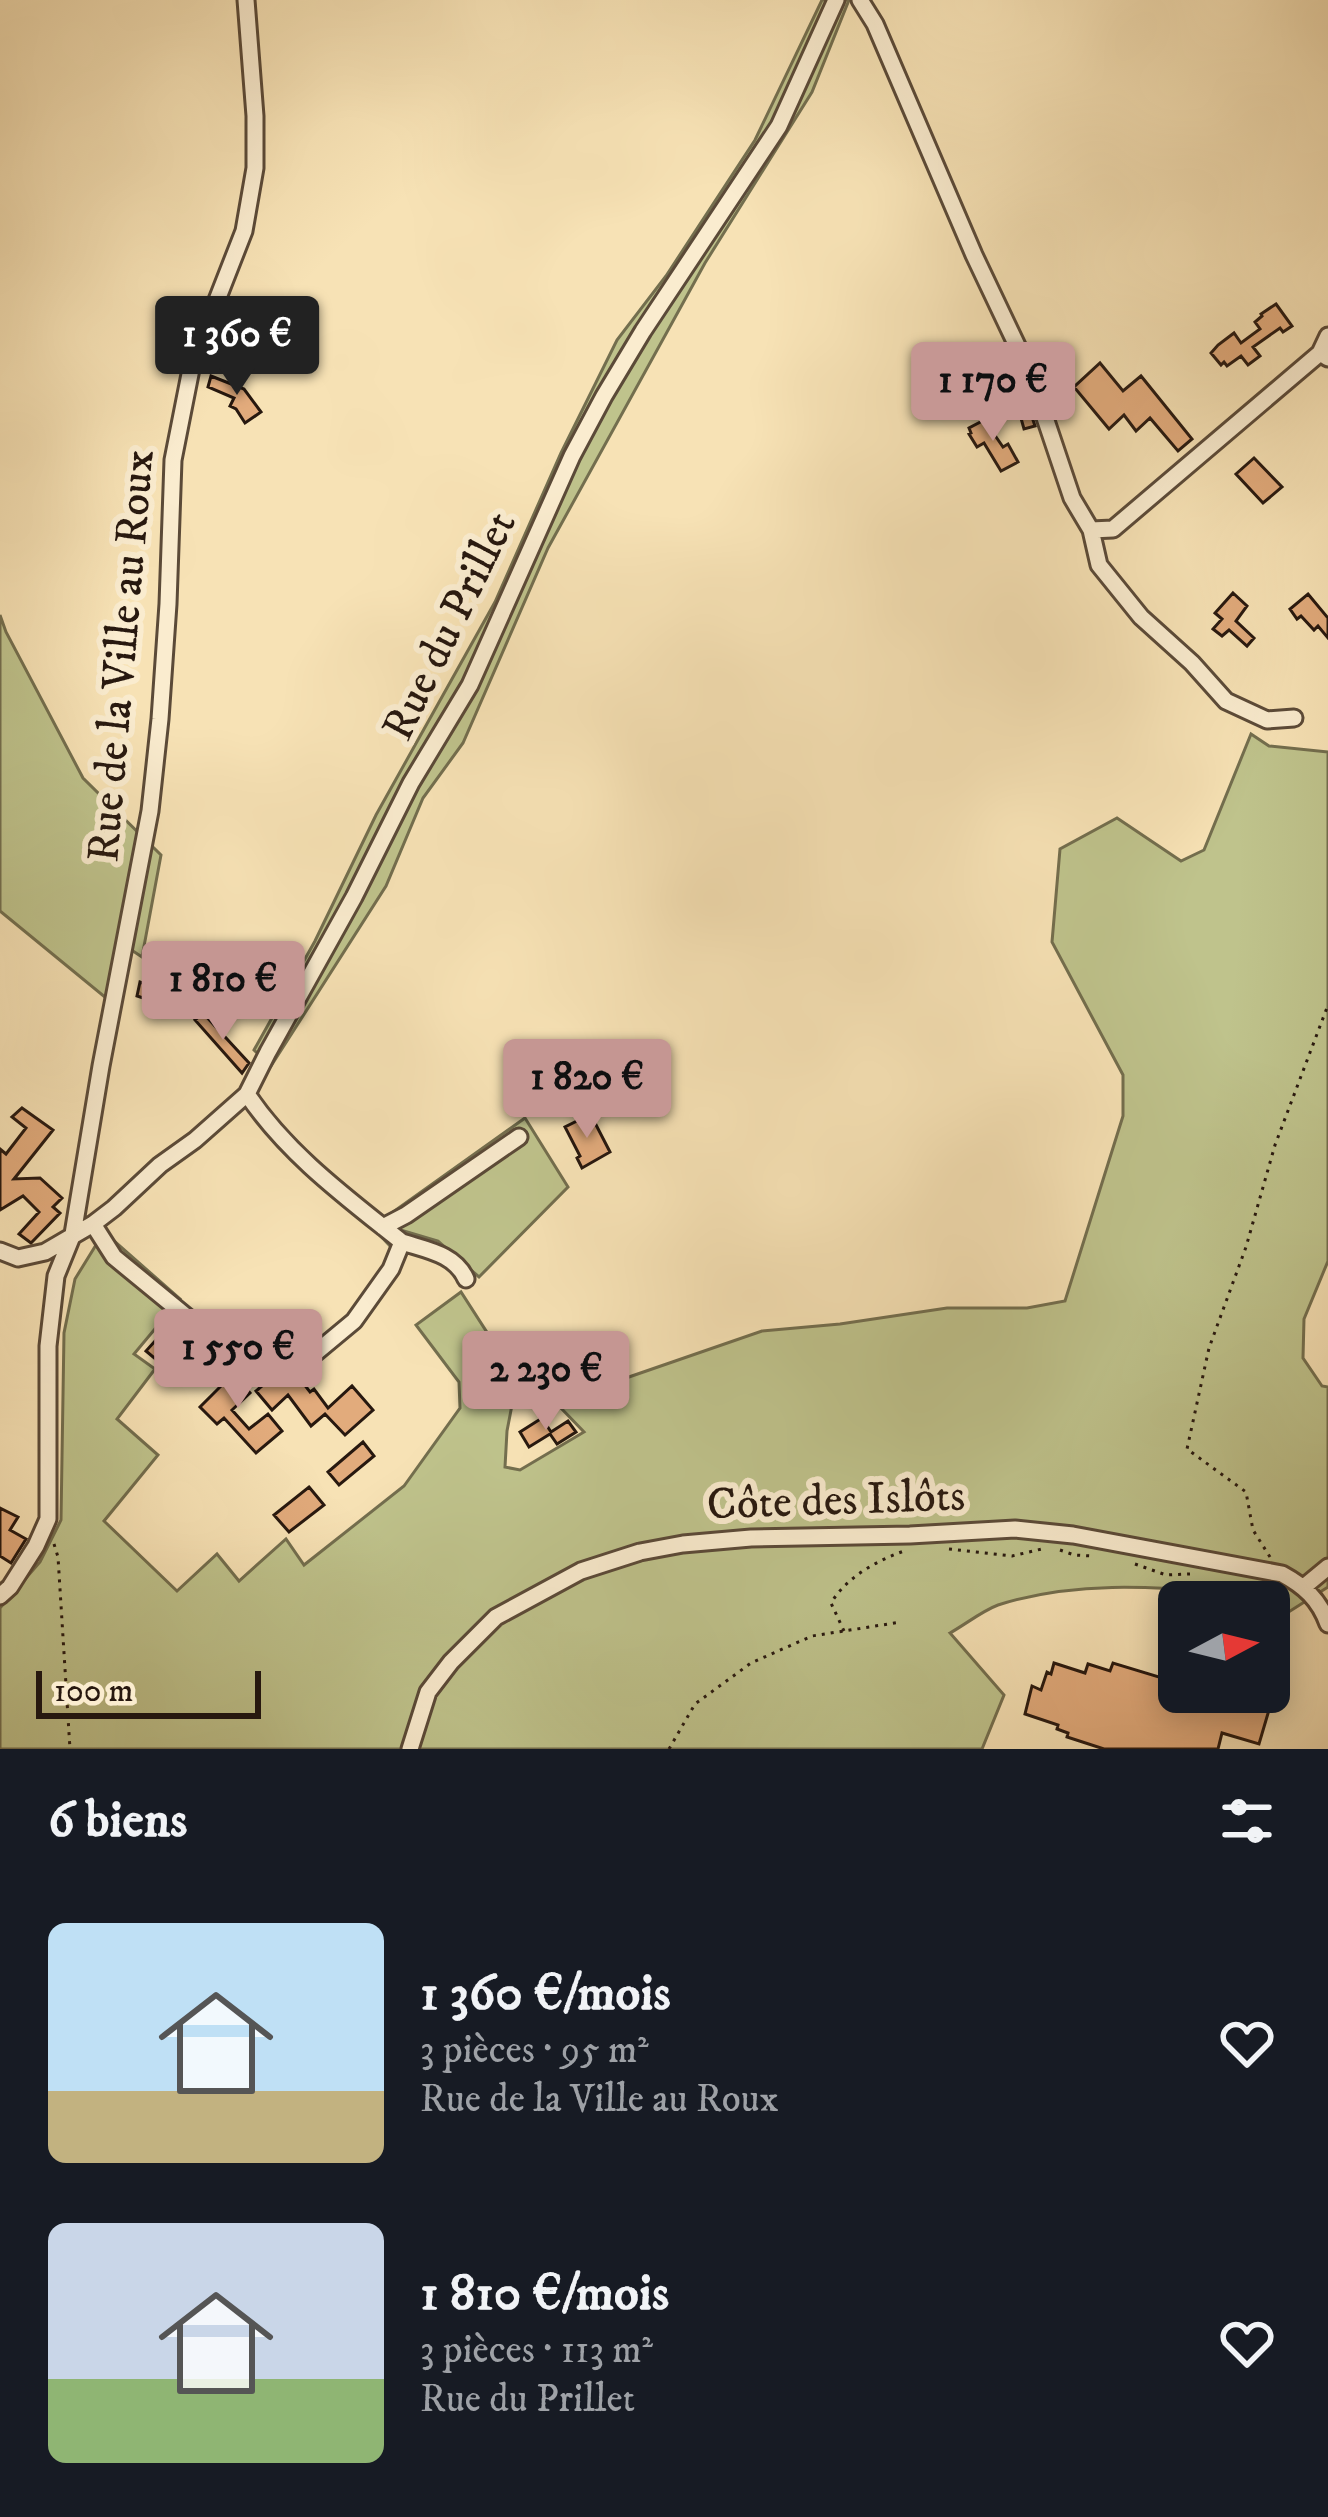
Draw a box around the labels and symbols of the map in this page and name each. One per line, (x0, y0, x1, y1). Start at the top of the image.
pin: 1 360 € (126, 296, 348, 398)
pin: 1 170 € (882, 342, 1104, 444)
street label: Rue de la Ville au Roux (76, 447, 168, 865)
street label: Rue du Prillet (370, 502, 530, 750)
pin: 1 810 € (112, 941, 334, 1043)
pin: 1 820 € (476, 1039, 698, 1141)
pin: 1 550 € (127, 1309, 349, 1411)
pin: 2 230 € (435, 1331, 657, 1433)
street label: Côte des Islôts (706, 1469, 966, 1533)
north arrow (1158, 1581, 1290, 1713)
scale bar (36, 1665, 261, 1718)

